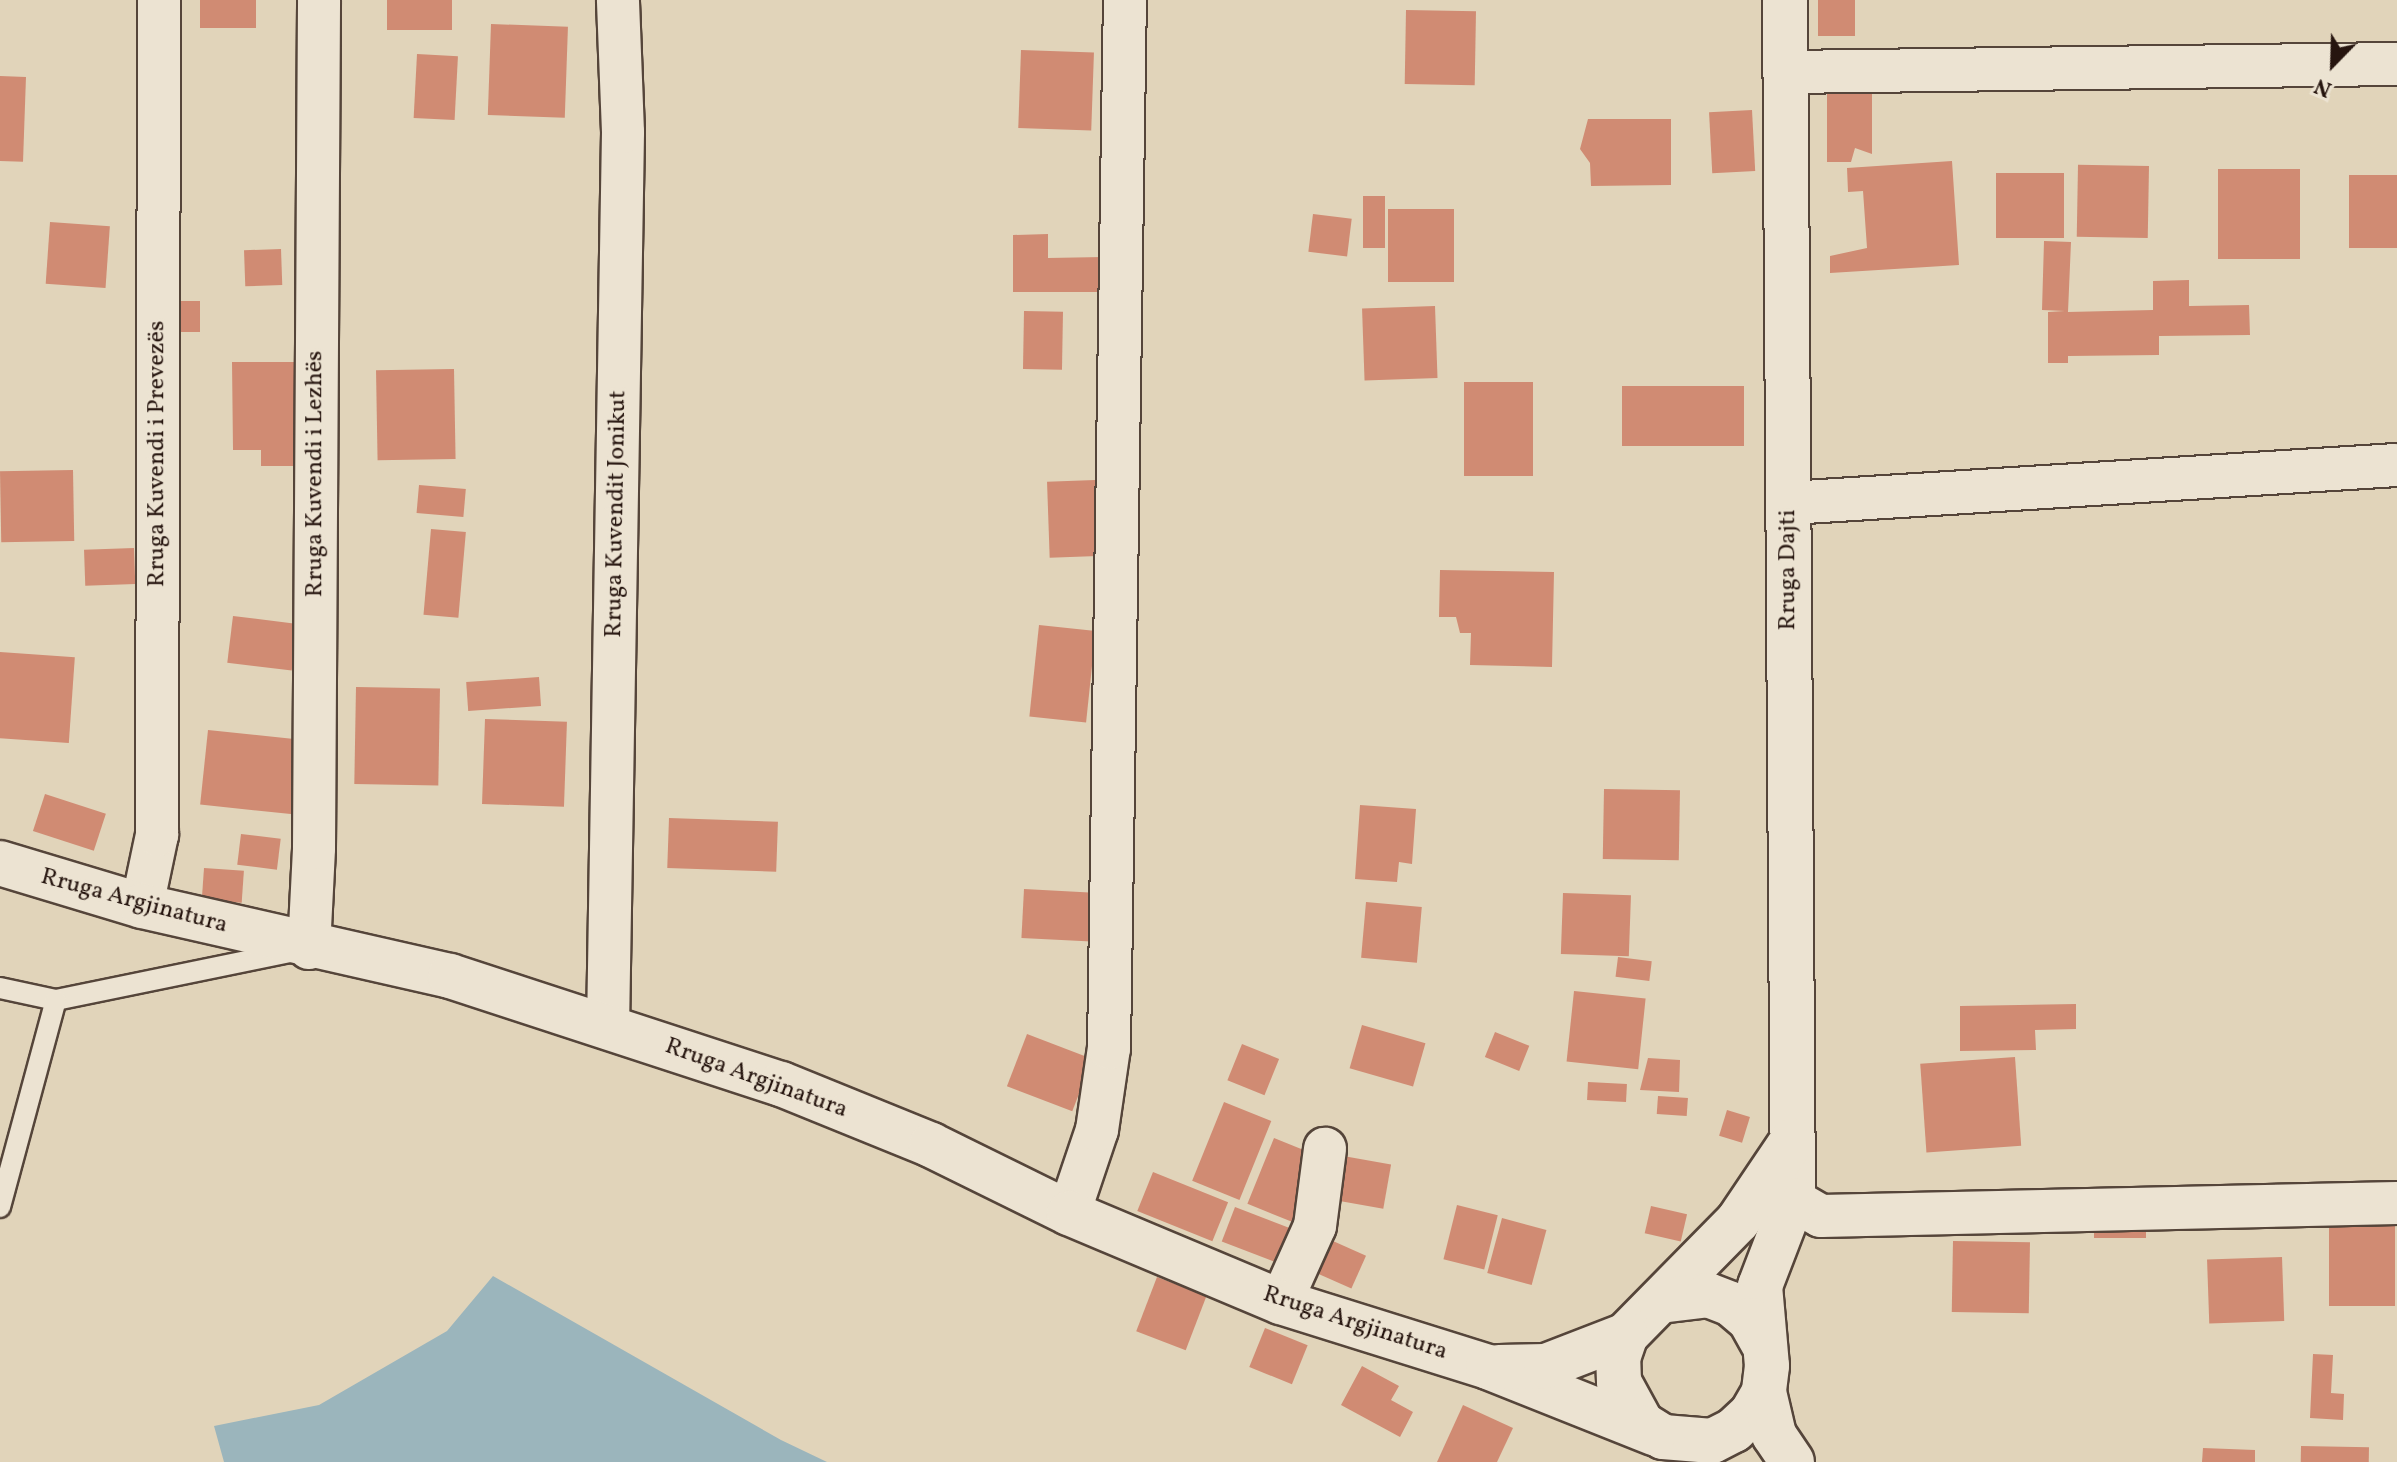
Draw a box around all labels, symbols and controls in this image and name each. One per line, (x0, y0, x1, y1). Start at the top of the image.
north arrow (2293, 24, 2373, 104)
text: N (2310, 69, 2337, 104)
street label: Rruga Kuvendi i Prevezës (144, 321, 172, 587)
street label: Rruga Kuvendi i Lezhës (302, 351, 330, 597)
street label: Rruga Kuvendit Jonikut (600, 390, 634, 638)
street label: Rruga Dajti (1775, 510, 1803, 630)
street label: Rruga Argjinatura (37, 863, 231, 941)
street label: Rruga Argjinatura (661, 1033, 851, 1125)
street label: Rruga Argjinatura (1259, 1281, 1451, 1367)

